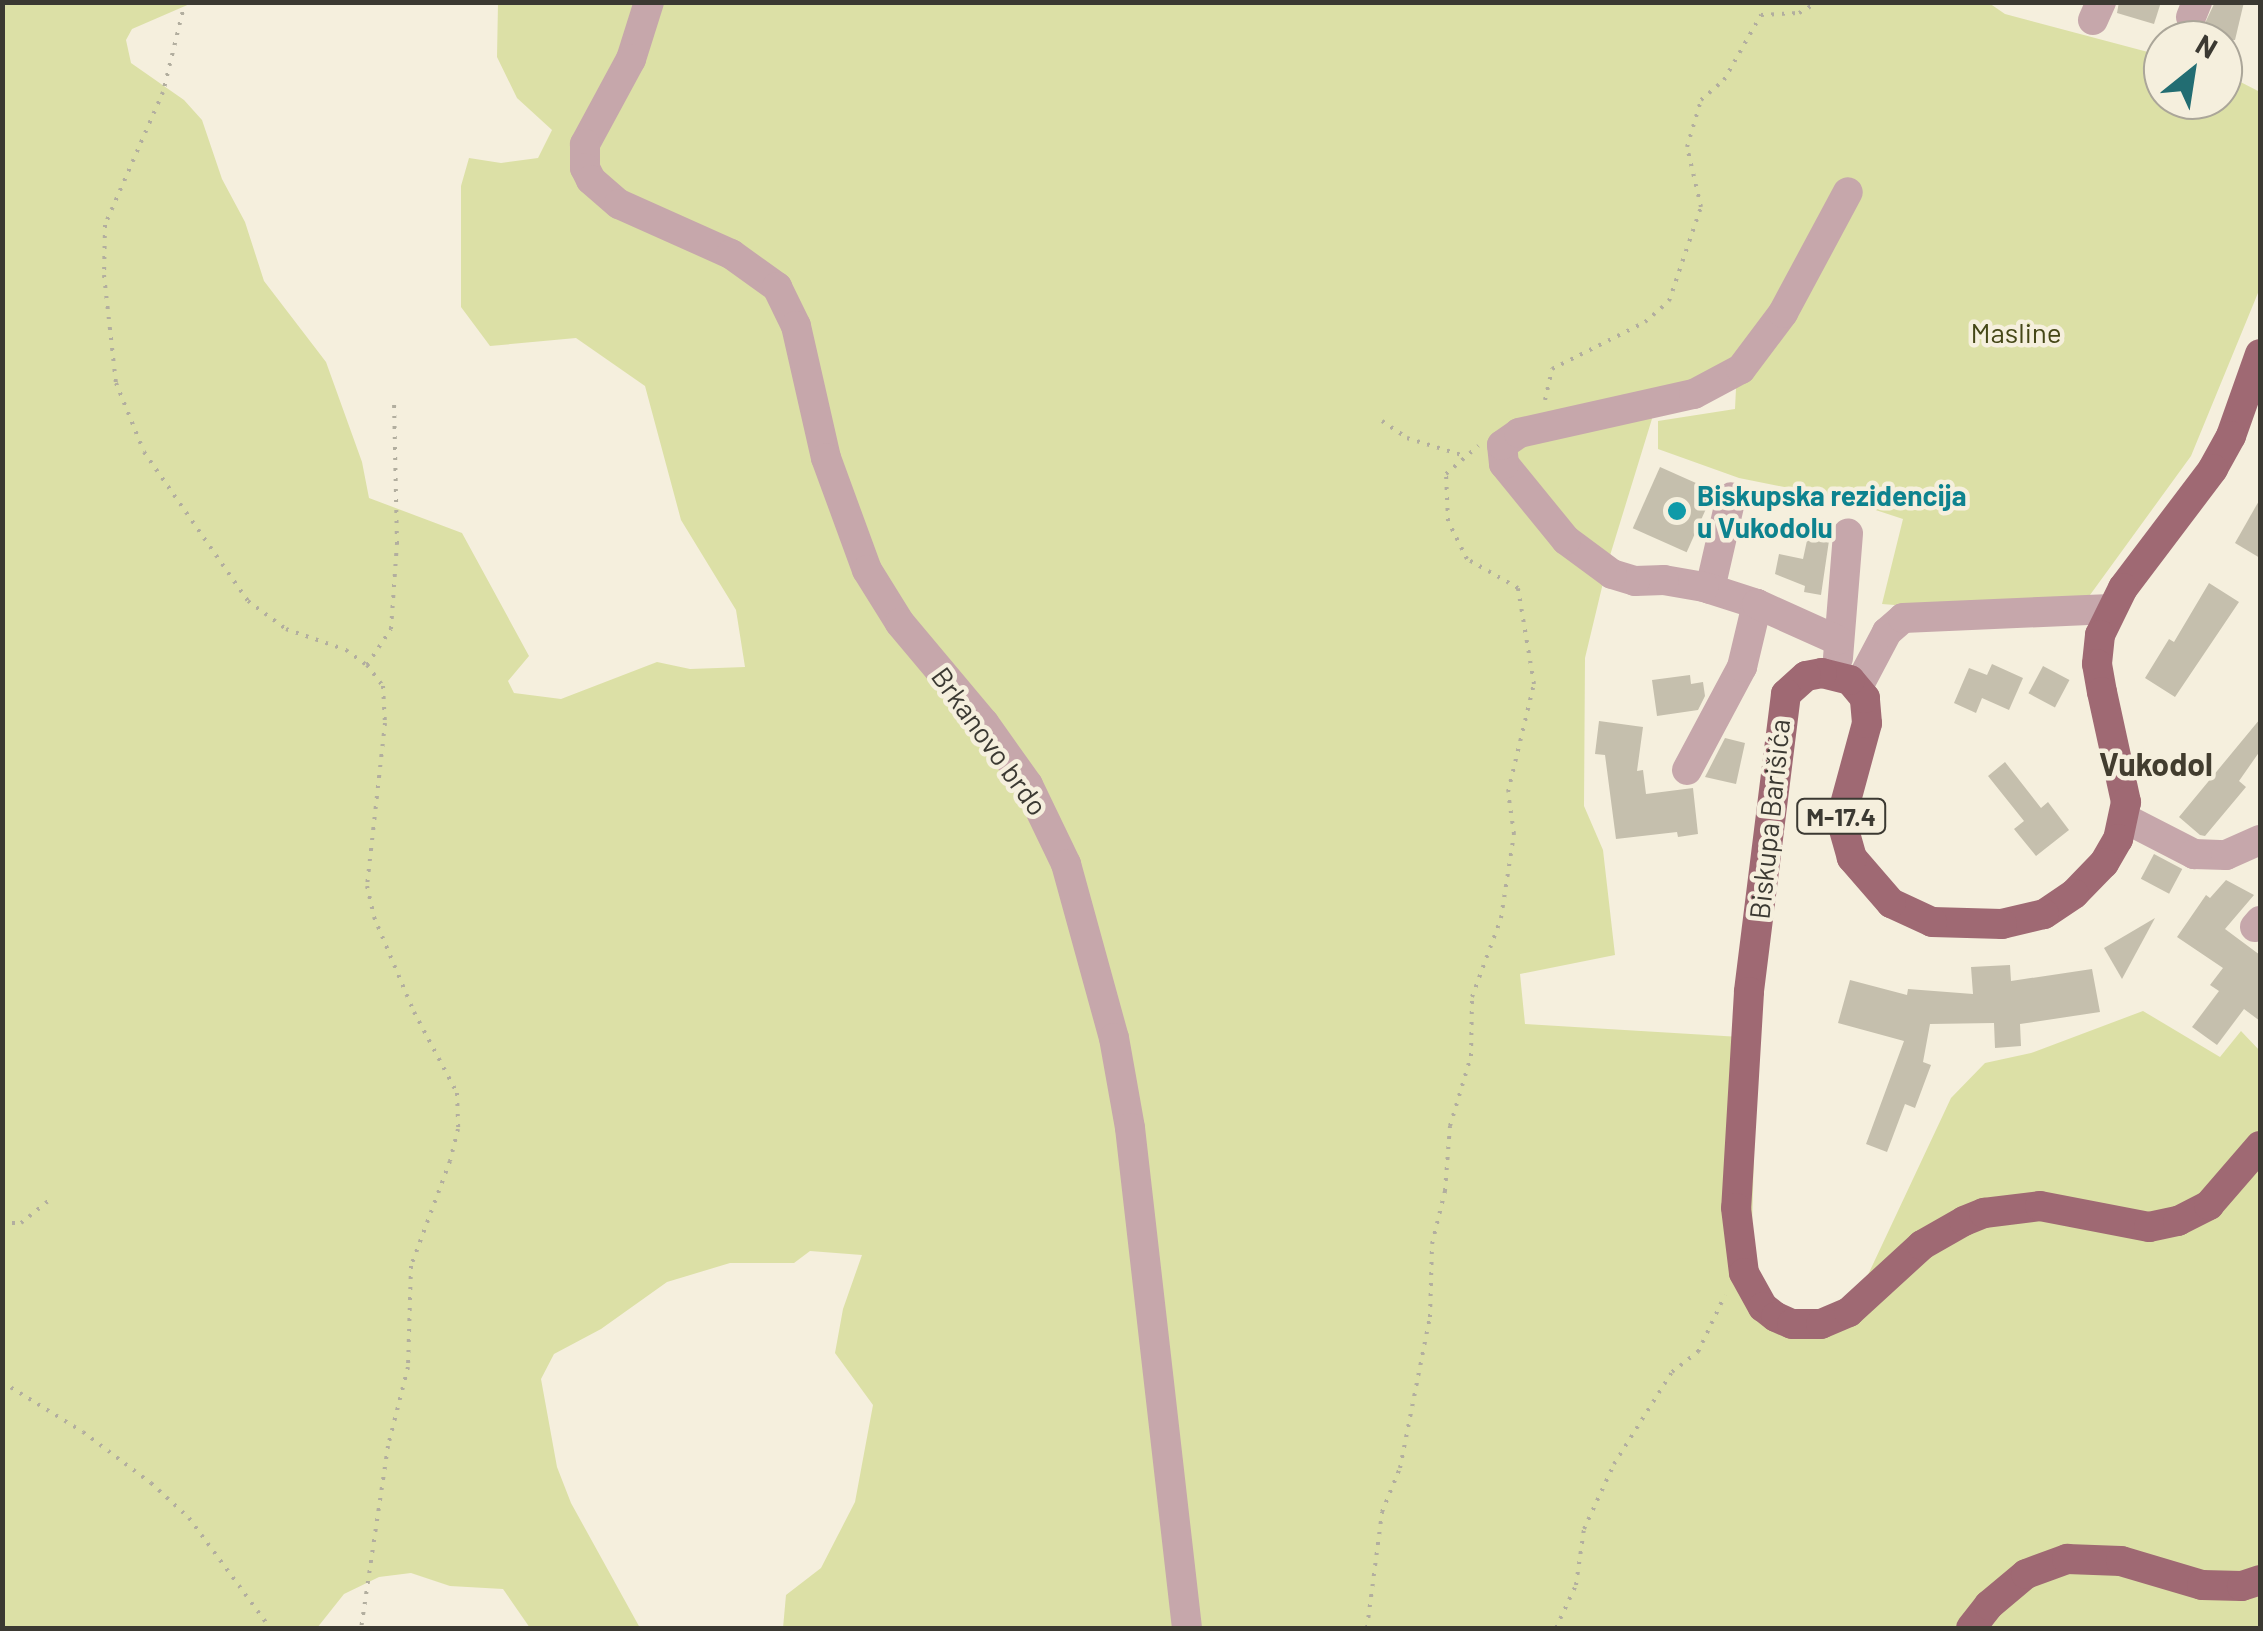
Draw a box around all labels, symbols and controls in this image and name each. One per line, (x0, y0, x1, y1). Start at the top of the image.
north arrow (2143, 20, 2243, 120)
text: N (2190, 26, 2224, 65)
park label: Masline (1970, 315, 2062, 349)
place label: Biskupska rezidencija u Vukodolu (1697, 478, 1966, 544)
marker: Biskupska rezidencija u Vukodolu (1666, 500, 1688, 522)
street label: Brkanovo brdo (925, 660, 1055, 822)
street label: Biskupa Barišića (1742, 717, 1796, 921)
district label: Vukodol (2099, 744, 2213, 782)
road number: M-17.4 (1796, 796, 1886, 836)

